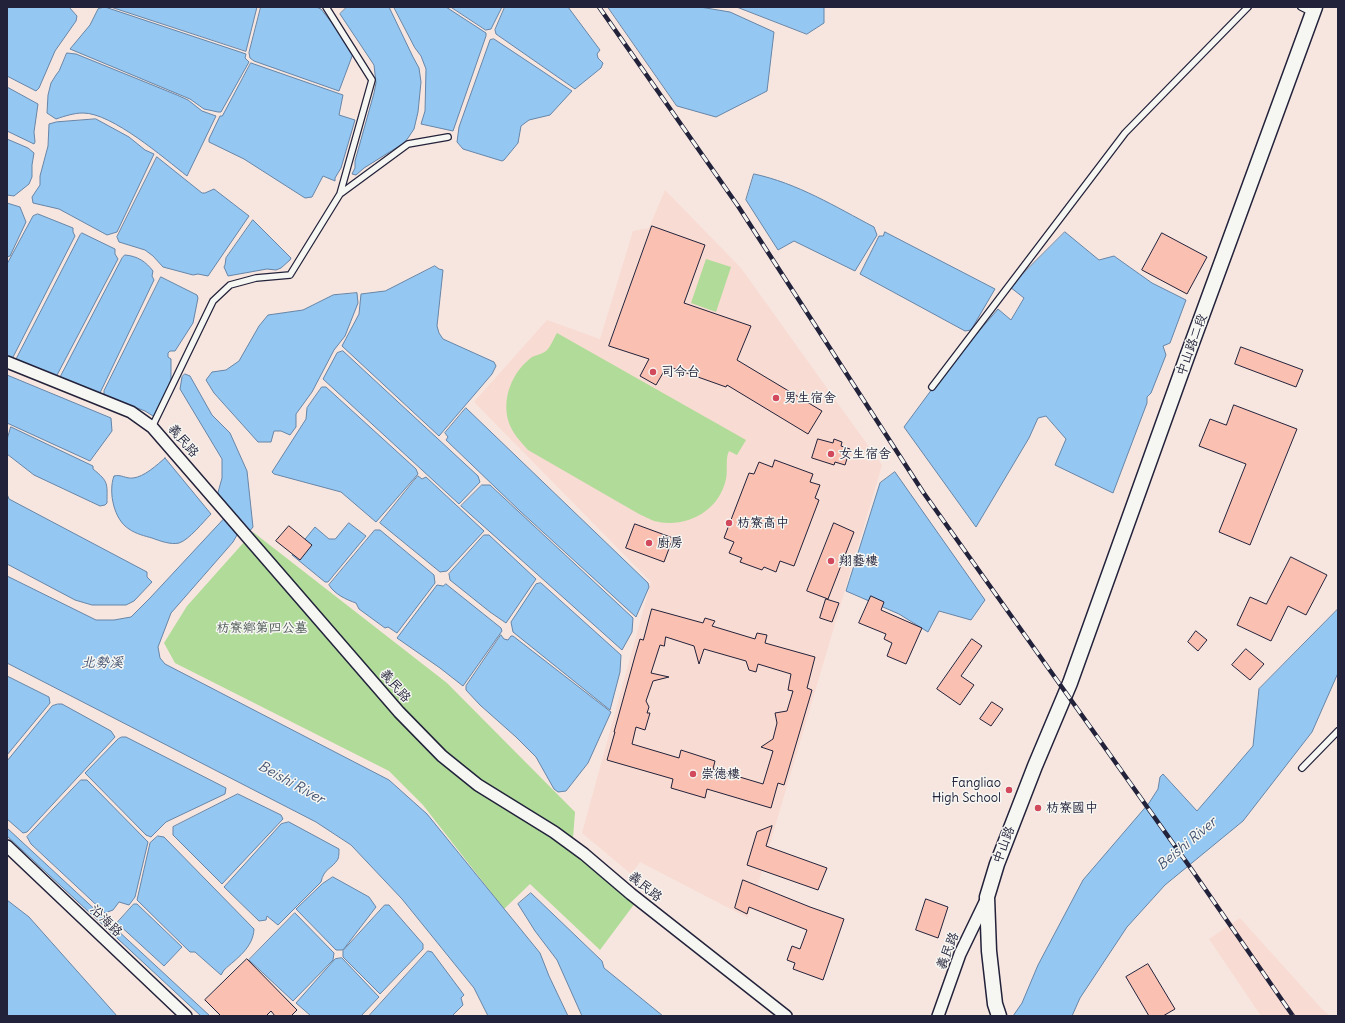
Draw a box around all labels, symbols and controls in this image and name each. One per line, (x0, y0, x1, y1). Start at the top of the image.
street label: 中山路二段 (1174, 312, 1210, 378)
place label: 司令台 (661, 364, 700, 380)
marker: 司令台 (648, 367, 658, 377)
place label: 男生宿舍 (784, 390, 836, 406)
marker: 男生宿舍 (771, 393, 781, 403)
street label: 義民路 (164, 421, 202, 461)
place label: 女生宿舍 (839, 446, 891, 462)
marker: 女生宿舍 (826, 449, 836, 459)
place label: 枋寮高中 (737, 515, 789, 531)
marker: 枋寮高中 (724, 518, 734, 528)
place label: 廚房 (657, 535, 683, 551)
marker: 廚房 (644, 538, 654, 548)
place label: 翔藝樓 (839, 553, 878, 569)
marker: 翔藝樓 (826, 556, 836, 566)
park label: 枋寮鄉第四公墓 (217, 620, 307, 636)
water label: 北勢溪 (81, 655, 123, 671)
street label: 義民路 (376, 666, 414, 706)
water label: Beishi River (255, 758, 327, 808)
place label: 崇德樓 (701, 766, 740, 782)
marker: 崇德樓 (688, 769, 698, 779)
place label: Fangliao High School (932, 775, 1001, 806)
marker: Fangliao High School (1004, 785, 1014, 795)
place label: 枋寮國中 (1046, 800, 1098, 816)
marker: 枋寮國中 (1033, 803, 1043, 813)
water label: Beishi River (1154, 814, 1220, 874)
street label: 中山路 (990, 824, 1018, 866)
street label: 義民路 (625, 869, 665, 905)
street label: 沿海路 (87, 902, 125, 940)
street label: 義民路 (933, 930, 963, 972)

